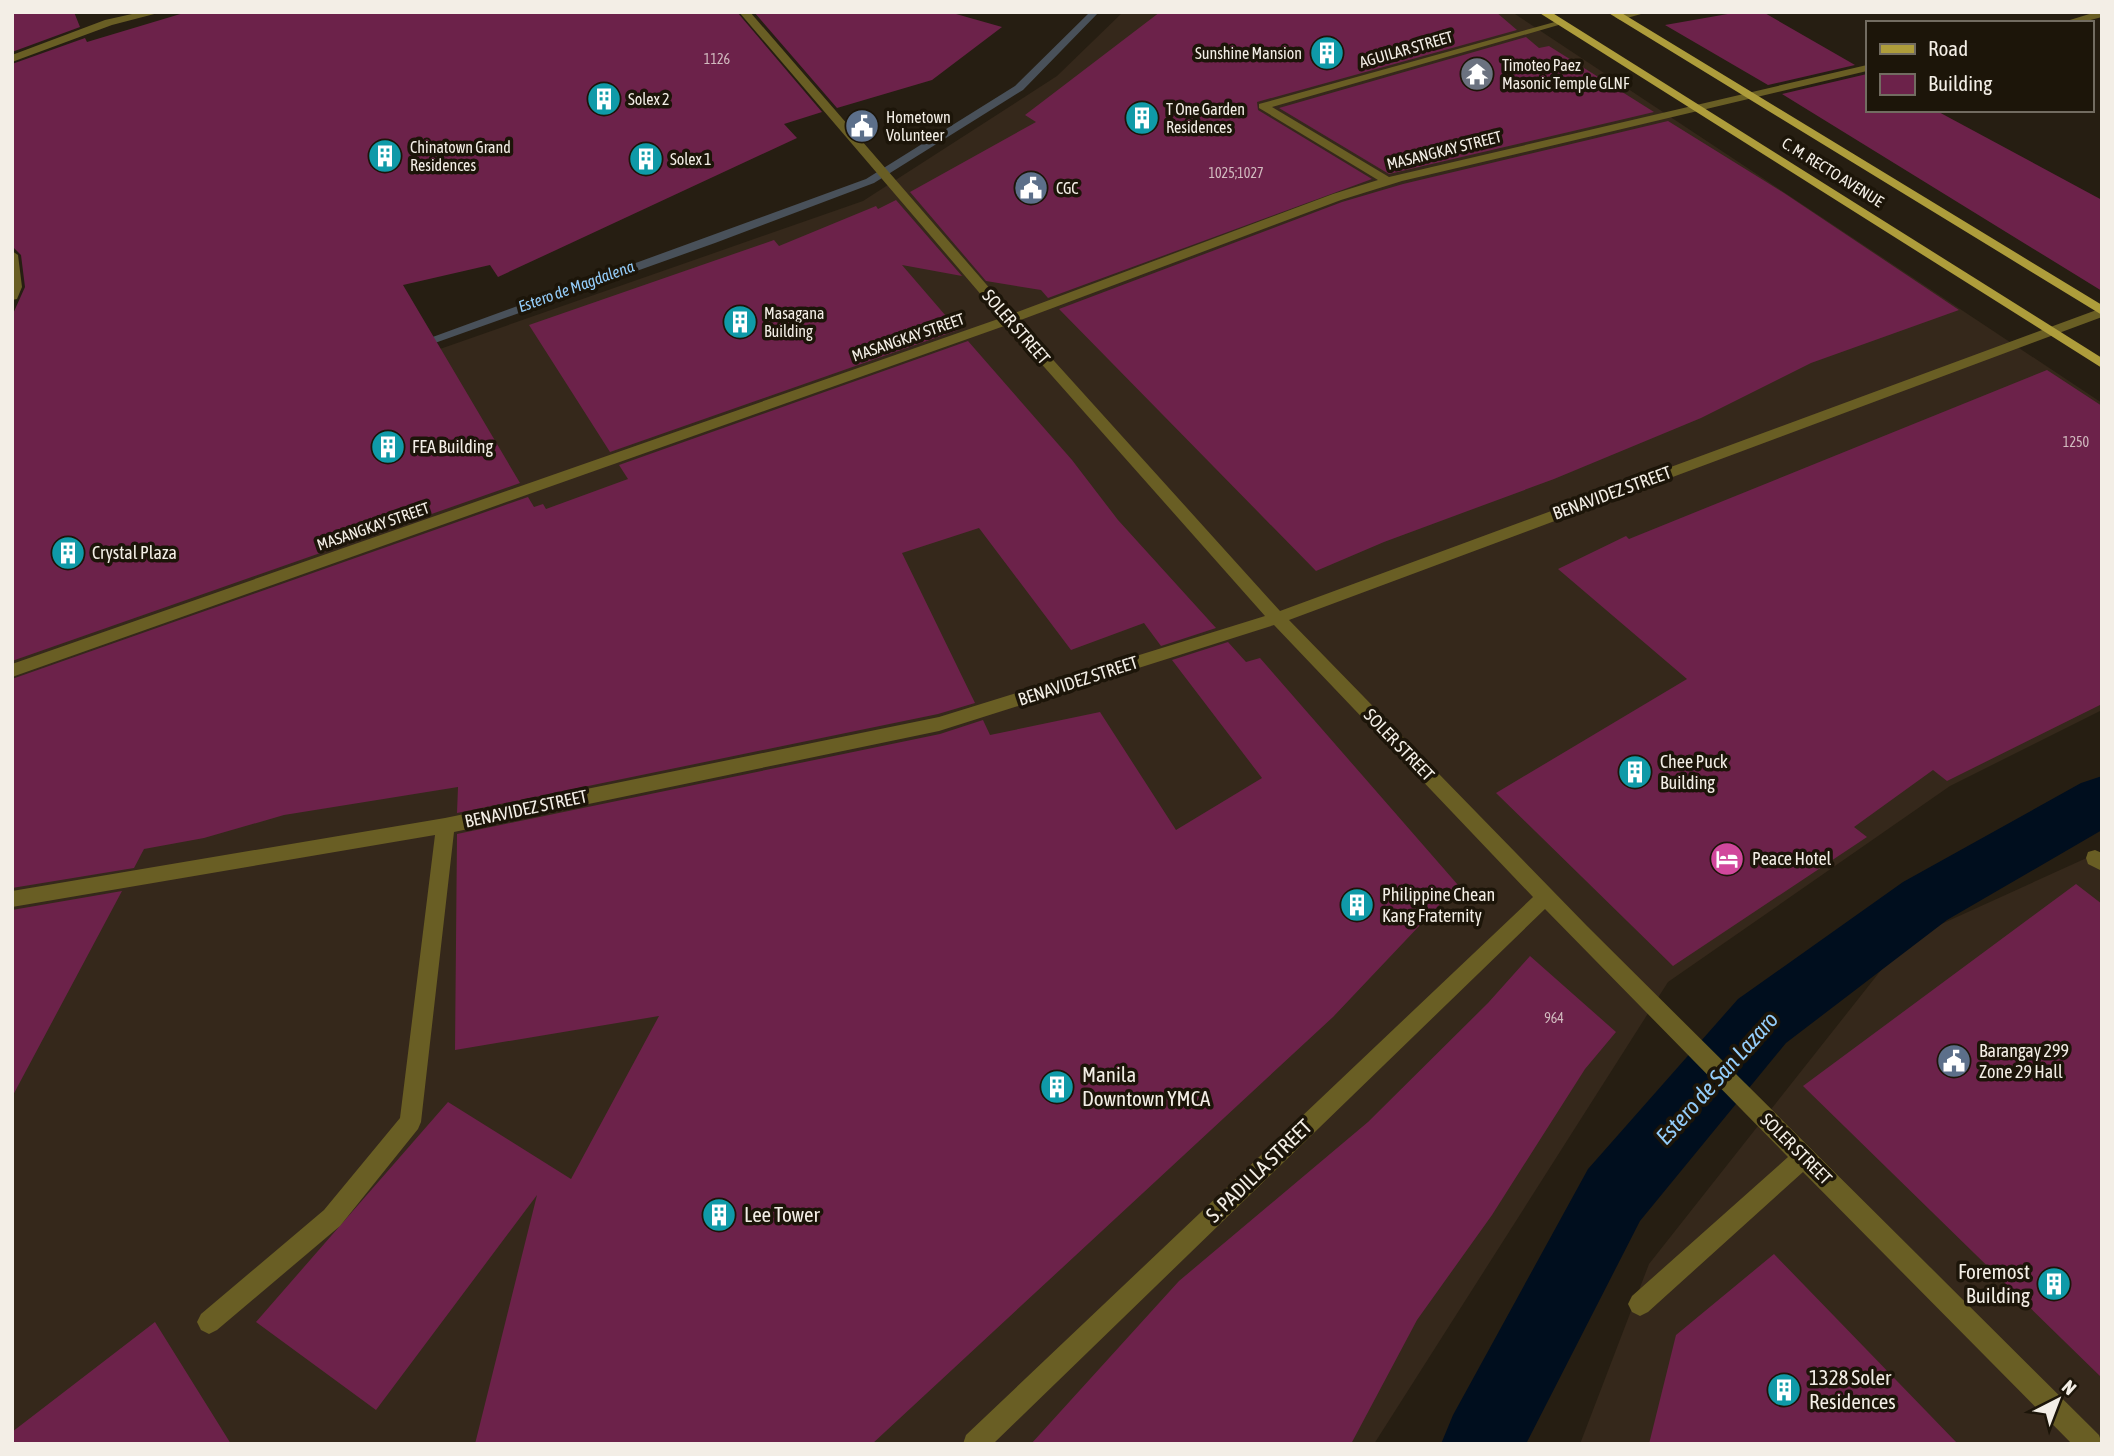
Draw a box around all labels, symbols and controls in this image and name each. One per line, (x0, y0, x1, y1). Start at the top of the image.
legend (1866, 21, 2093, 112)
street label: AGUILAR STREET (1357, 27, 1455, 71)
building icon: Sunshine Mansion (1308, 34, 1346, 72)
text: Road (1928, 36, 1968, 60)
place label: Sunshine Mansion (1195, 44, 1302, 62)
house number: 1126 (704, 51, 731, 67)
temple icon: Timoteo Paez Masonic Temple GLNF (1458, 55, 1496, 93)
place label: Timoteo Paez Masonic Temple GLNF (1502, 56, 1630, 93)
text: Building (1928, 71, 1992, 95)
building icon: Solex 2 (585, 80, 623, 118)
place label: Solex 2 (628, 90, 670, 108)
building icon: T One Garden Residences (1123, 99, 1161, 137)
place label: T One Garden Residences (1166, 100, 1245, 136)
public building icon: Hometown Volunteer (843, 107, 881, 145)
place label: Hometown Volunteer (886, 108, 951, 144)
street label: MASANGKAY STREET (1385, 127, 1503, 173)
street label: C. M. RECTO AVENUE (1779, 134, 1887, 210)
building icon: Chinatown Grand Residences (366, 137, 404, 175)
place label: Chinatown Grand Residences (410, 138, 511, 174)
building icon: Solex 1 (627, 140, 665, 178)
place label: Solex 1 (670, 150, 712, 168)
house number: 1025;1027 (1208, 165, 1264, 181)
public building icon: CGC (1012, 169, 1050, 207)
place label: CGC (1056, 179, 1079, 197)
water label: Estero de Magdalena (516, 256, 637, 316)
street label: SOLER STREET (978, 285, 1055, 368)
building icon: Masagana Building (721, 303, 759, 341)
place label: Masagana Building (764, 304, 824, 341)
street label: MASANGKAY STREET (849, 309, 967, 365)
building icon: FEA Building (369, 428, 407, 466)
house number: 1250 (2063, 434, 2090, 450)
place label: FEA Building (412, 436, 494, 457)
street label: BENAVIDEZ STREET (1550, 461, 1674, 524)
street label: MASANGKAY STREET (314, 498, 432, 554)
building icon: Crystal Plaza (49, 534, 87, 572)
place label: Crystal Plaza (92, 542, 177, 563)
street label: BENAVIDEZ STREET (1015, 651, 1140, 710)
street label: SOLER STREET (1360, 704, 1439, 785)
place label: Chee Puck Building (1660, 751, 1728, 793)
building icon: Chee Puck Building (1616, 753, 1654, 791)
street label: BENAVIDEZ STREET (463, 785, 589, 832)
hotel icon: Peace Hotel (1708, 840, 1746, 878)
place label: Peace Hotel (1752, 848, 1832, 869)
place label: Philippine Chean Kang Fraternity (1382, 884, 1495, 926)
building icon: Philippine Chean Kang Fraternity (1338, 886, 1376, 924)
water label: Estero de San Lazaro (1651, 1006, 1783, 1150)
house number: 964 (1544, 1010, 1564, 1026)
place label: Barangay 299 Zone 29 Hall (1979, 1040, 2069, 1082)
public building icon: Barangay 299 Zone 29 Hall (1935, 1042, 1973, 1080)
place label: Manila Downtown YMCA (1082, 1062, 1211, 1110)
building icon: Manila Downtown YMCA (1038, 1068, 1076, 1106)
street label: SOLER STREET (1756, 1109, 1836, 1189)
street label: S. PADILLA STREET (1201, 1114, 1316, 1227)
building icon: Lee Tower (700, 1196, 738, 1234)
place label: Lee Tower (744, 1202, 820, 1226)
place label: Foremost Building (1958, 1259, 2030, 1307)
building icon: Foremost Building (2035, 1265, 2073, 1303)
place label: 1328 Soler Residences (1809, 1365, 1896, 1413)
north arrow (2023, 1365, 2093, 1435)
building icon: 1328 Soler Residences (1765, 1371, 1803, 1409)
text: N (2058, 1375, 2081, 1399)

